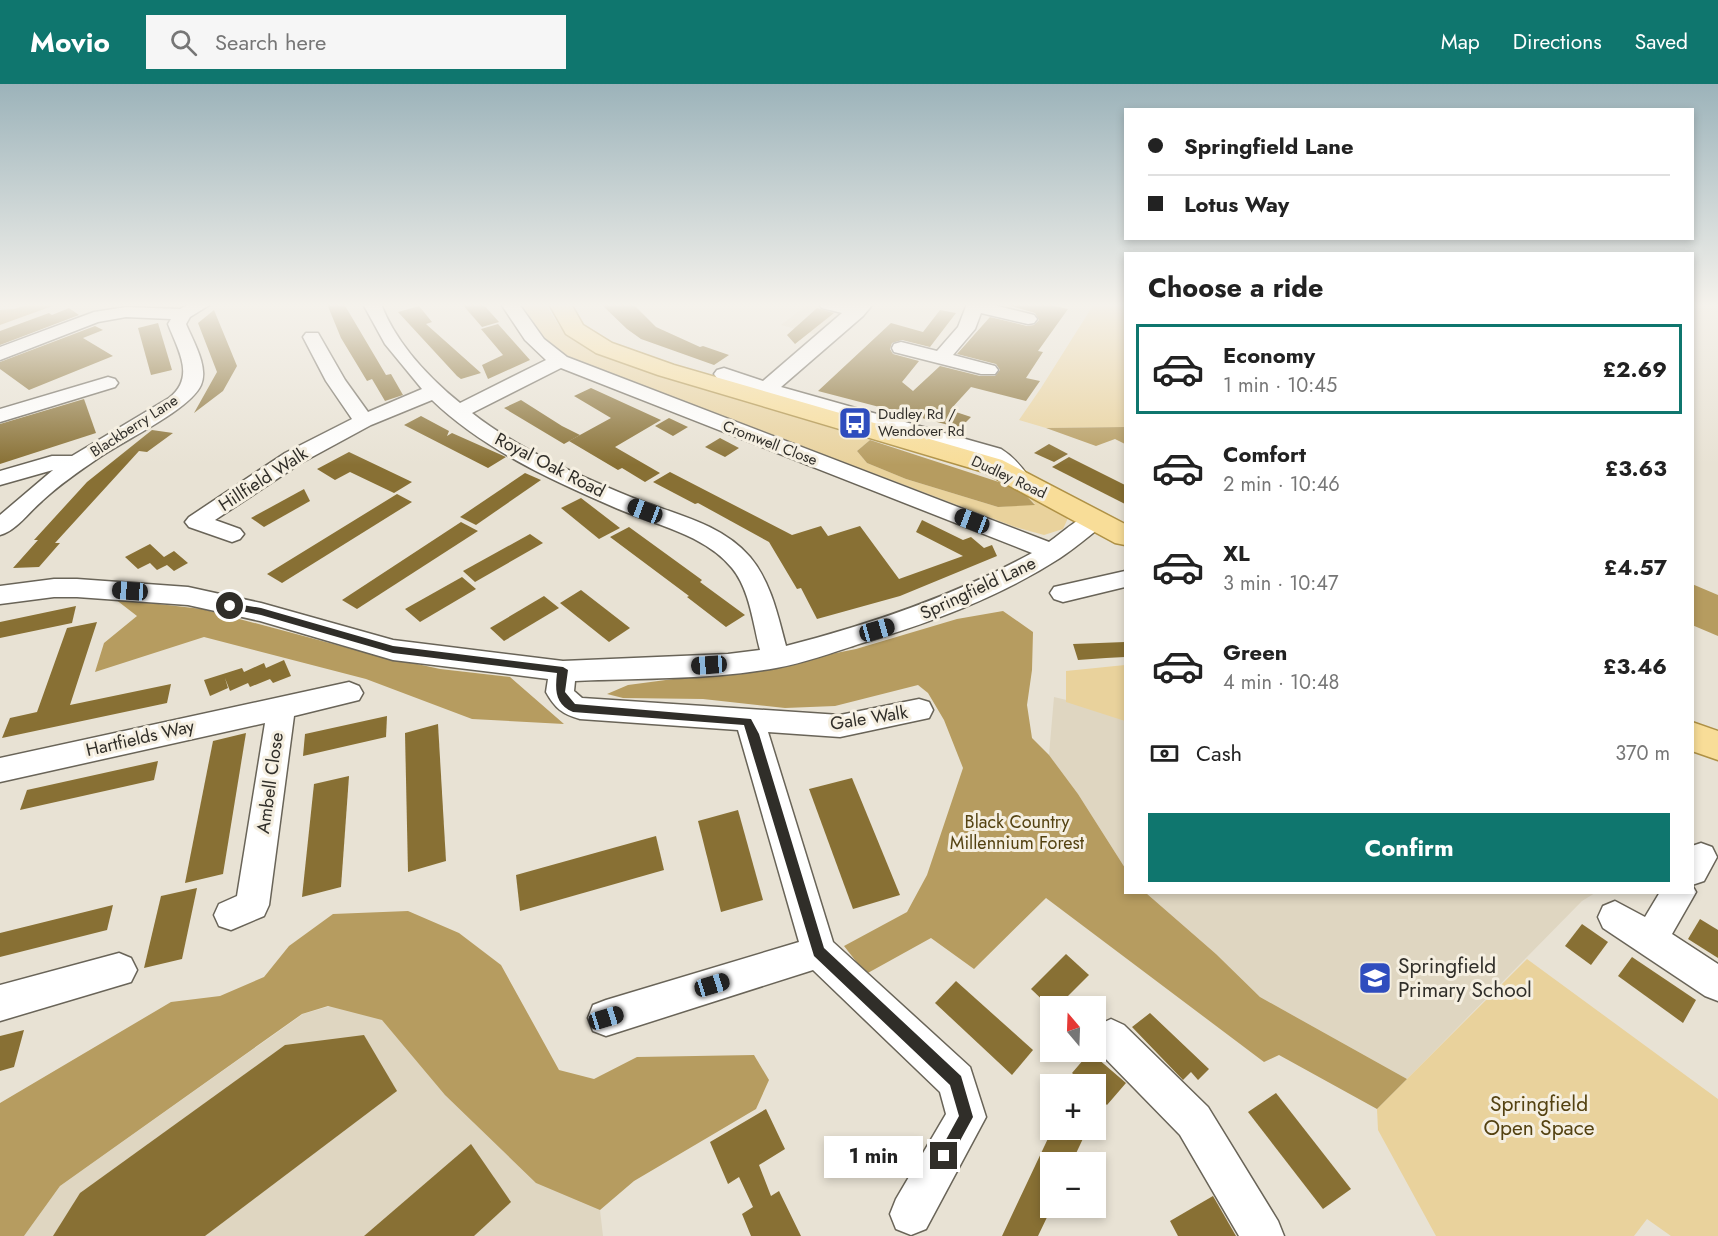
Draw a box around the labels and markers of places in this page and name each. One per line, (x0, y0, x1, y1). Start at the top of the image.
place label: Dudley Rd / Wendover Rd (878, 403, 964, 442)
bus stop icon: Dudley Rd / Wendover Rd (837, 405, 873, 441)
place label: Springfield Primary School (1398, 951, 1532, 1005)
school or university icon: Springfield Primary School (1357, 960, 1393, 996)

